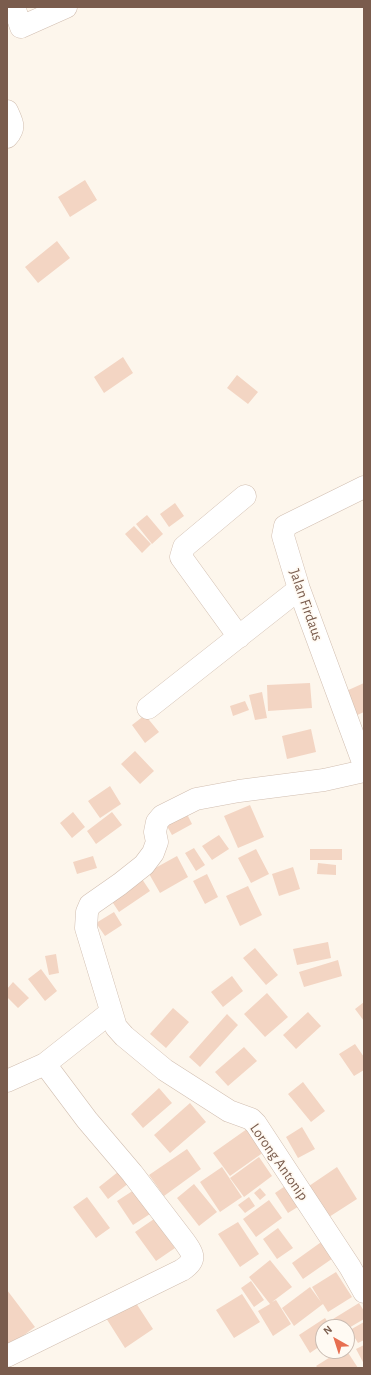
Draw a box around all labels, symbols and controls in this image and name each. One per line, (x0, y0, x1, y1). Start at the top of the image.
street label: Jalan Firdaus (285, 567, 327, 643)
street label: Lorong Antonip (246, 1120, 312, 1204)
north arrow (315, 1319, 355, 1359)
text: N (321, 1323, 334, 1337)

